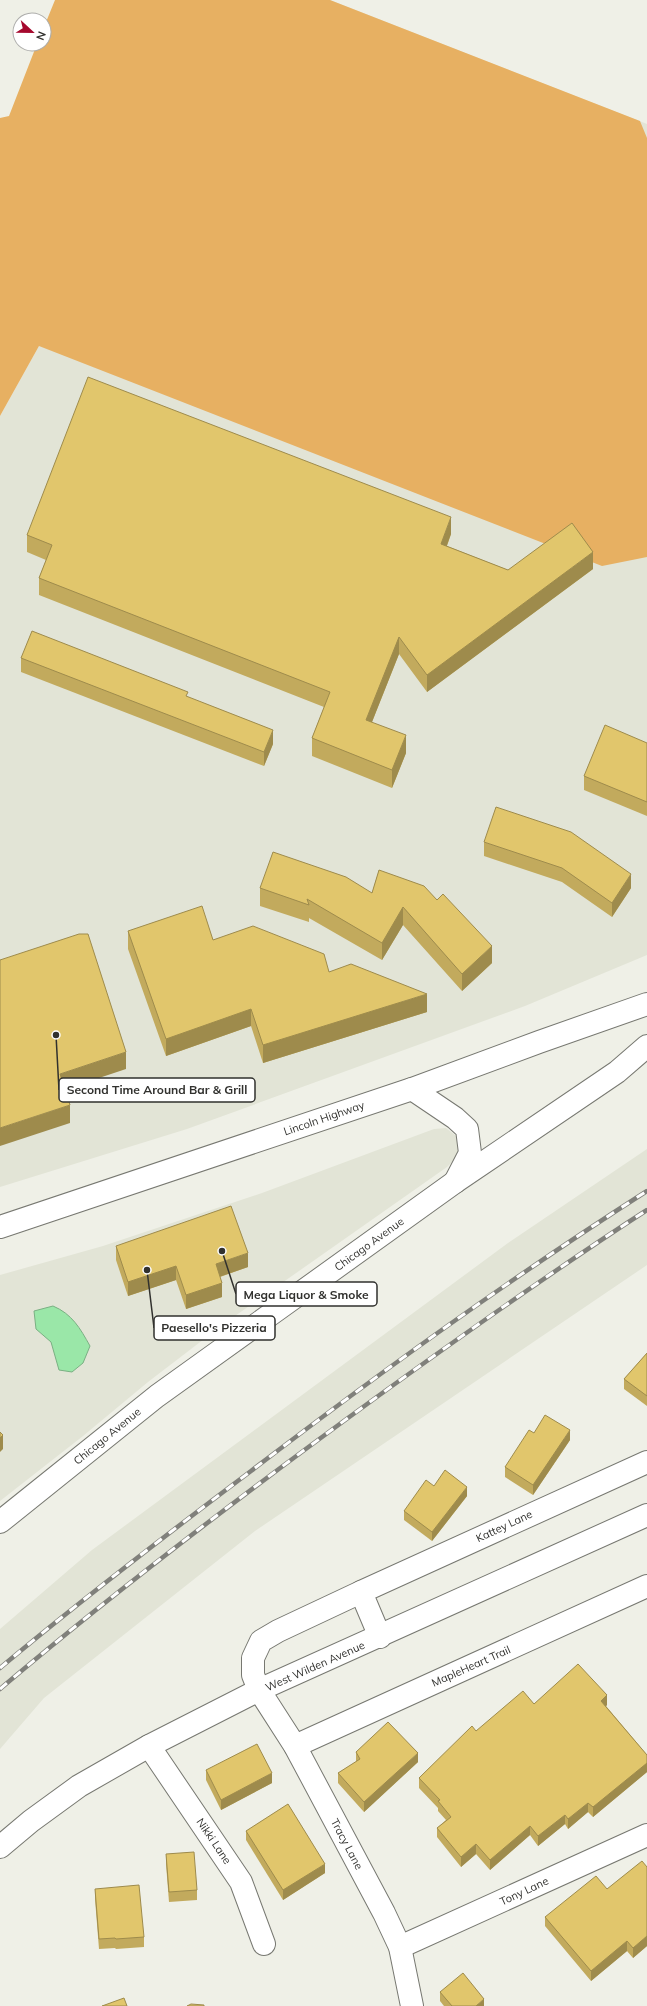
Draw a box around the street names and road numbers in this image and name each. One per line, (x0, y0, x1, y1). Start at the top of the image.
street label: Lincoln Highway (282, 1098, 366, 1138)
street label: Chicago Avenue (331, 1214, 407, 1274)
street label: Chicago Avenue (70, 1405, 144, 1467)
street label: Kattey Lane (474, 1507, 534, 1545)
street label: West Wilden Avenue (263, 1638, 367, 1694)
street label: MapleHeart Trail (429, 1642, 513, 1690)
street label: Nikki Lane (193, 1815, 235, 1867)
street label: Tracy Lane (328, 1816, 366, 1872)
street label: Tony Lane (497, 1874, 551, 1908)

